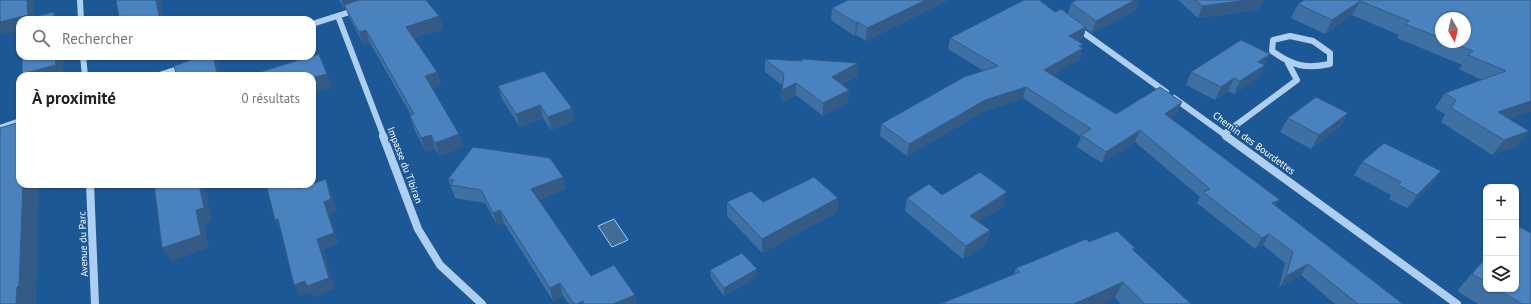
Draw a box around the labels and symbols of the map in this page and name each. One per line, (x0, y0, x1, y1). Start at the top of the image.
north arrow (1435, 12, 1471, 48)
street label: Chemin des Bourdettes (1210, 109, 1298, 177)
street label: Impasse du Tibiran (384, 125, 426, 205)
street label: Avenue du Parc (75, 211, 91, 277)

